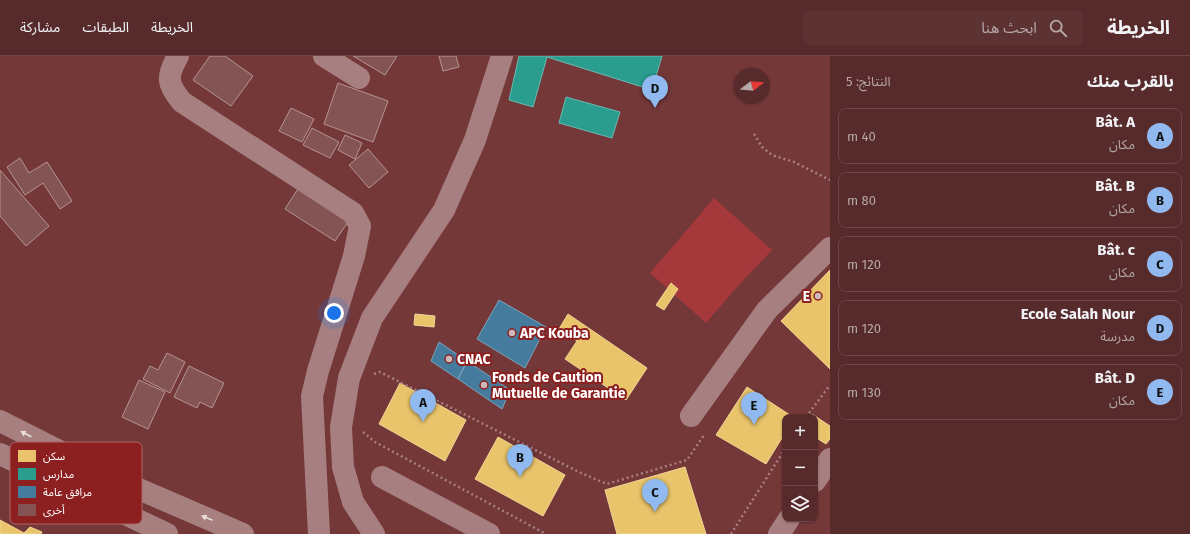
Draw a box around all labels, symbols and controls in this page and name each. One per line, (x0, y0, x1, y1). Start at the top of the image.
search box (803, 10, 1083, 46)
text: الخريطة (1107, 16, 1170, 39)
icon: search (1047, 17, 1069, 39)
text: مشاركة (20, 19, 60, 36)
text: الطبقات (82, 19, 129, 36)
text: الخريطة (151, 19, 193, 36)
text: ابحث هنا (981, 19, 1037, 37)
north arrow (734, 68, 770, 104)
text: بالقرب منك (1087, 71, 1174, 92)
text: النتائج: 5 (846, 74, 891, 89)
pin: D (642, 75, 668, 108)
text: Bât. A (1096, 113, 1135, 131)
text: 40 m (847, 129, 876, 144)
text: A (1156, 129, 1164, 144)
text: مكان (1109, 137, 1135, 152)
text: Bât. B (1095, 177, 1135, 195)
text: 80 m (847, 193, 876, 208)
text: B (1156, 193, 1164, 208)
text: مكان (1109, 201, 1135, 216)
text: Bât. c (1097, 241, 1135, 259)
text: 120 m (847, 257, 881, 272)
text: C (1156, 257, 1164, 272)
text: مكان (1109, 265, 1135, 280)
place label: E (803, 288, 810, 305)
marker: E (813, 291, 823, 301)
your location (324, 303, 344, 323)
text: Ecole Salah Nour (1021, 305, 1135, 323)
text: 120 m (847, 321, 881, 336)
text: D (1156, 321, 1164, 336)
place label: APC Kouba (519, 325, 589, 342)
marker: APC Kouba (507, 328, 517, 338)
text: مدرسة (1100, 329, 1135, 344)
place label: CNAC (457, 351, 491, 368)
marker: CNAC (444, 354, 454, 364)
place label: Fonds de Caution Mutuelle de Garantie (492, 369, 626, 402)
text: Bât. D (1095, 369, 1135, 387)
marker: Fonds de Caution Mutuelle de Garantie (479, 380, 489, 390)
text: 130 m (847, 385, 881, 400)
text: E (1157, 385, 1163, 400)
pin: A (410, 389, 436, 422)
pin: E (741, 392, 767, 425)
text: مكان (1109, 393, 1135, 408)
map controls (782, 414, 818, 522)
button: + (782, 414, 818, 450)
one-way arrow (20, 431, 32, 437)
legend (10, 442, 142, 524)
pin: B (507, 444, 533, 477)
text: سكن (43, 450, 66, 463)
button: − (782, 450, 818, 486)
text: مدارس (43, 468, 74, 481)
pin: C (642, 479, 668, 512)
text: مرافق عامة (43, 486, 92, 499)
button: layers (782, 486, 818, 522)
text: أخرى (43, 504, 65, 517)
one-way arrow (201, 515, 213, 521)

